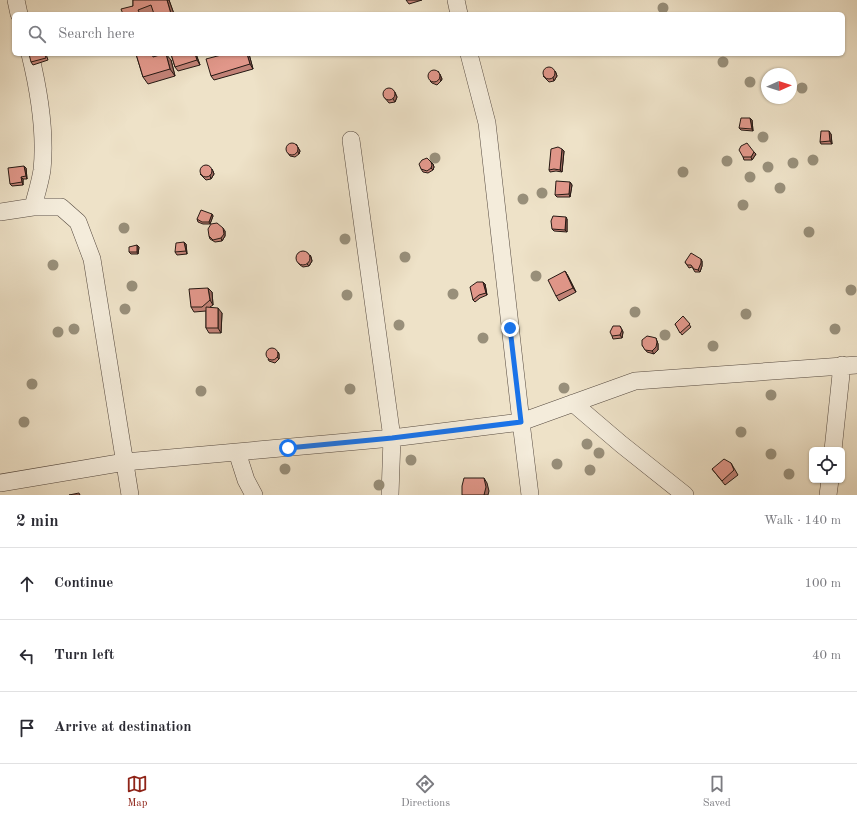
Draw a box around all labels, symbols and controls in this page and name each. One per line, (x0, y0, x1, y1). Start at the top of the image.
search box (12, 12, 845, 56)
icon: search (26, 23, 48, 45)
text: Search here (58, 27, 135, 42)
north arrow (761, 68, 797, 104)
route end (501, 319, 519, 337)
route start (279, 439, 297, 457)
map controls (809, 447, 845, 483)
button: locate (809, 447, 845, 483)
text: 2 min (16, 513, 59, 530)
text: Walk · 140 m (764, 514, 841, 527)
icon: ahead (16, 573, 38, 595)
text: Continue (54, 576, 113, 591)
text: 100 m (804, 577, 841, 590)
icon: left (16, 645, 38, 667)
text: Turn left (54, 648, 114, 663)
text: 40 m (812, 649, 841, 662)
icon: arrive (16, 717, 38, 739)
text: Arrive at destination (54, 720, 192, 735)
tab: Map (126, 773, 148, 811)
tab: Directions (401, 773, 450, 811)
tab: Saved (703, 773, 731, 811)

